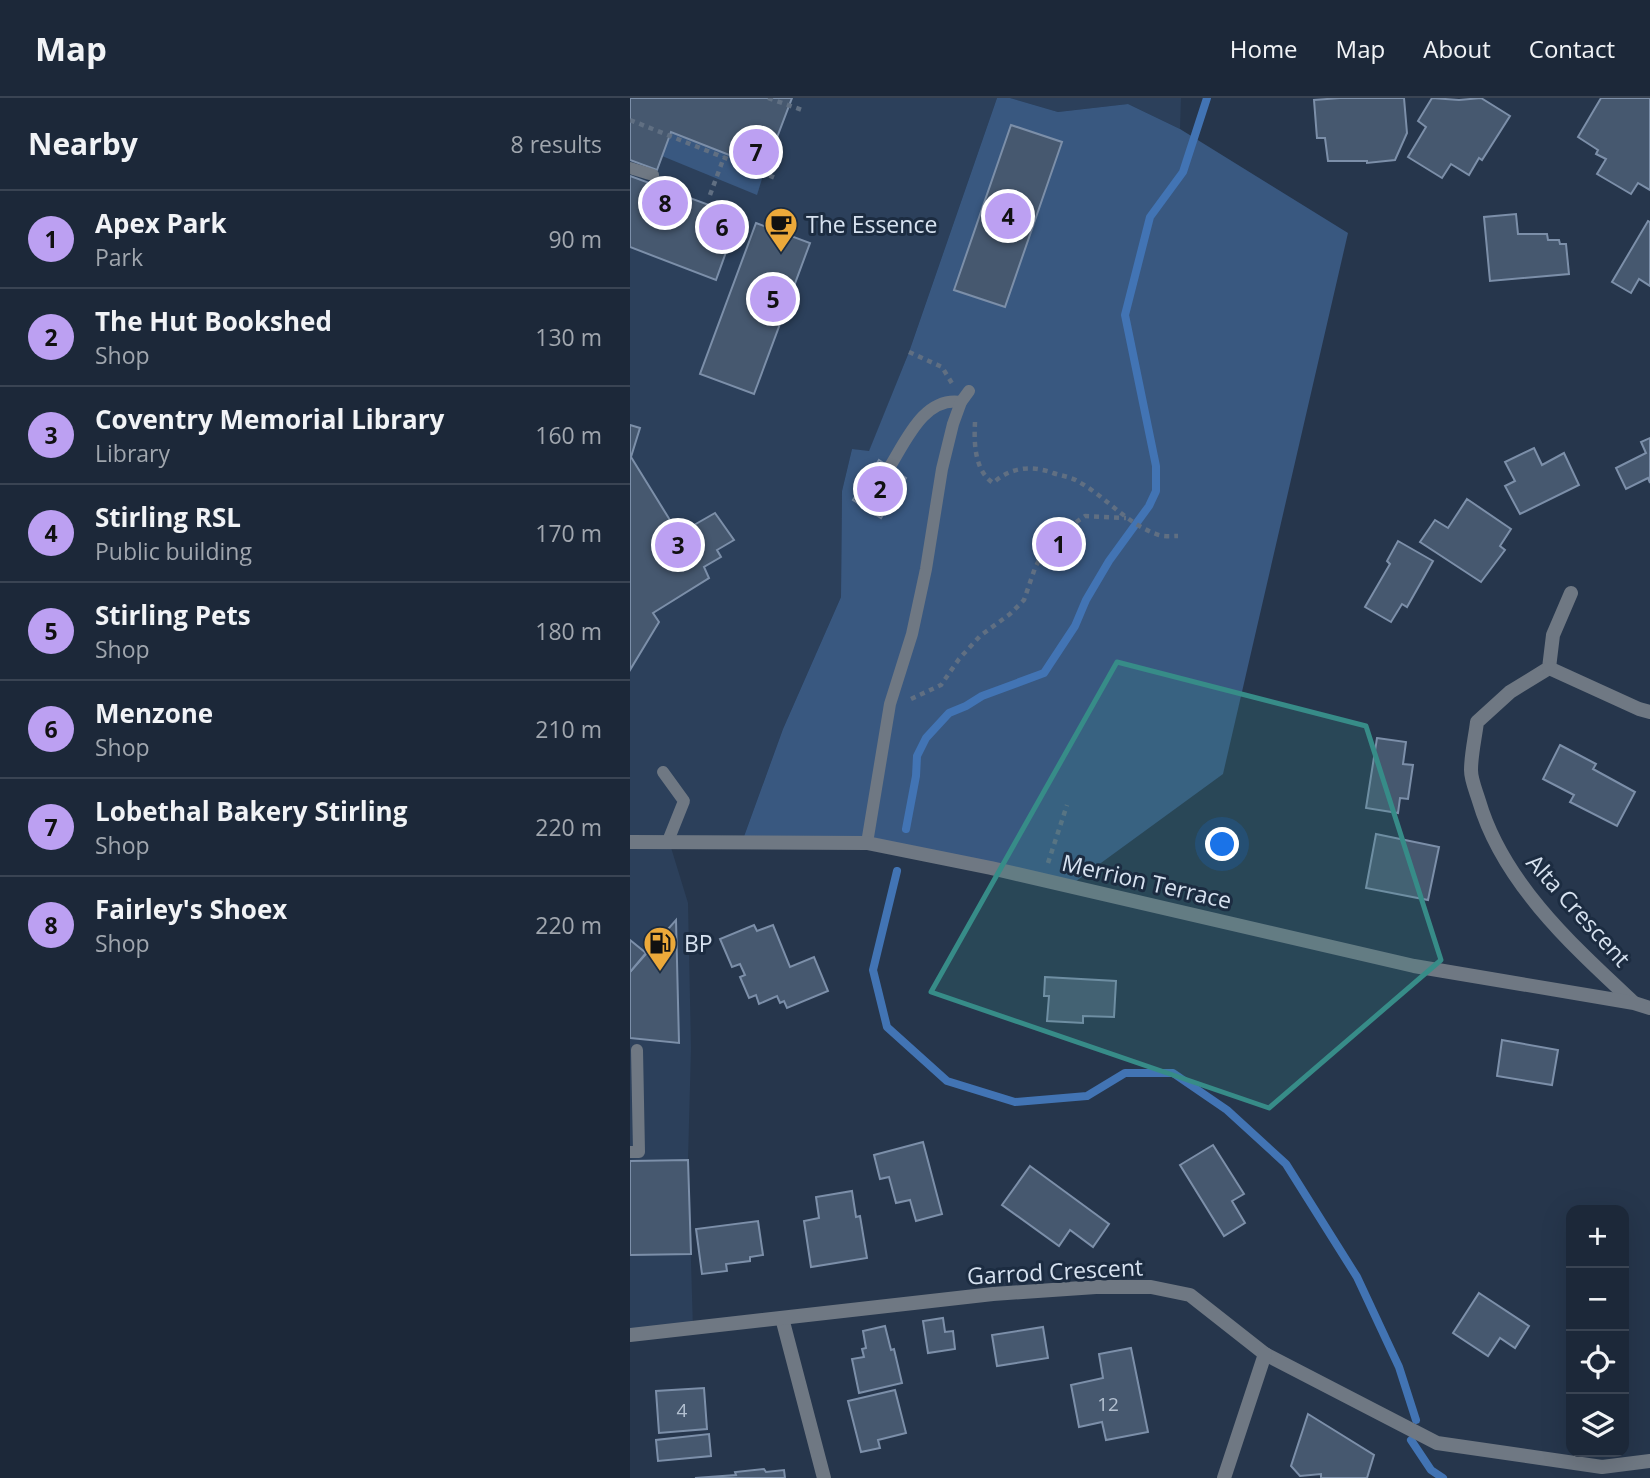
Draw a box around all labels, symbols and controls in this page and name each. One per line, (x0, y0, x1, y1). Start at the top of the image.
text: Map (35, 26, 107, 71)
text: Home (1230, 32, 1298, 65)
text: Map (1336, 32, 1385, 65)
text: About (1423, 32, 1491, 65)
text: Contact (1529, 32, 1615, 65)
text: Nearby (28, 123, 138, 164)
pin: 7 (733, 126, 779, 178)
text: 8 results (511, 128, 602, 160)
pin: 8 (642, 177, 688, 229)
pin: 4 (985, 190, 1031, 242)
pin: 6 (699, 201, 745, 253)
text: Apex Park (95, 205, 227, 241)
cafe icon: The Essence (762, 205, 800, 254)
place label: The Essence (806, 208, 937, 240)
text: 1 (44, 223, 58, 255)
text: 90 m (548, 223, 602, 255)
text: Park (95, 241, 143, 273)
pin: 5 (750, 273, 796, 325)
text: The Hut Bookshed (95, 303, 332, 339)
text: 2 (44, 321, 58, 353)
text: 130 m (535, 321, 602, 353)
text: Shop (95, 339, 150, 371)
text: Coventry Memorial Library (95, 401, 444, 437)
text: 3 (44, 419, 58, 451)
text: 160 m (535, 419, 602, 451)
text: Library (95, 437, 170, 469)
pin: 2 (857, 463, 903, 515)
text: Stirling RSL (95, 499, 241, 535)
text: 4 (44, 517, 58, 549)
text: 170 m (535, 517, 602, 549)
pin: 1 (1036, 518, 1082, 570)
pin: 3 (655, 519, 701, 571)
text: Public building (95, 535, 252, 567)
text: Stirling Pets (95, 597, 251, 633)
text: 5 (44, 615, 58, 647)
text: 180 m (535, 615, 602, 647)
text: Shop (95, 633, 150, 665)
text: Menzone (95, 695, 213, 731)
text: 6 (44, 713, 58, 745)
text: 210 m (535, 713, 602, 745)
text: Shop (95, 731, 150, 763)
text: Lobethal Bakery Stirling (95, 793, 407, 829)
text: 7 (44, 811, 58, 843)
text: 220 m (535, 811, 602, 843)
your location (1205, 827, 1239, 861)
text: Shop (95, 829, 150, 861)
street label: Merrion Terrace (1059, 846, 1235, 916)
street label: Alta Crescent (1520, 847, 1638, 973)
text: Fairley's Shoex (95, 891, 287, 927)
text: 8 (44, 909, 58, 941)
text: 220 m (535, 909, 602, 941)
fuel station icon: BP (641, 924, 679, 973)
text: Shop (95, 927, 150, 959)
place label: BP (684, 927, 713, 959)
map controls (1566, 1205, 1629, 1457)
button: + (1566, 1205, 1629, 1268)
street label: Garrod Crescent (966, 1250, 1144, 1292)
button: − (1566, 1268, 1629, 1331)
button: locate (1566, 1331, 1629, 1394)
house number: 12 (1097, 1391, 1119, 1417)
button: layers (1566, 1394, 1629, 1457)
house number: 4 (677, 1397, 688, 1423)

